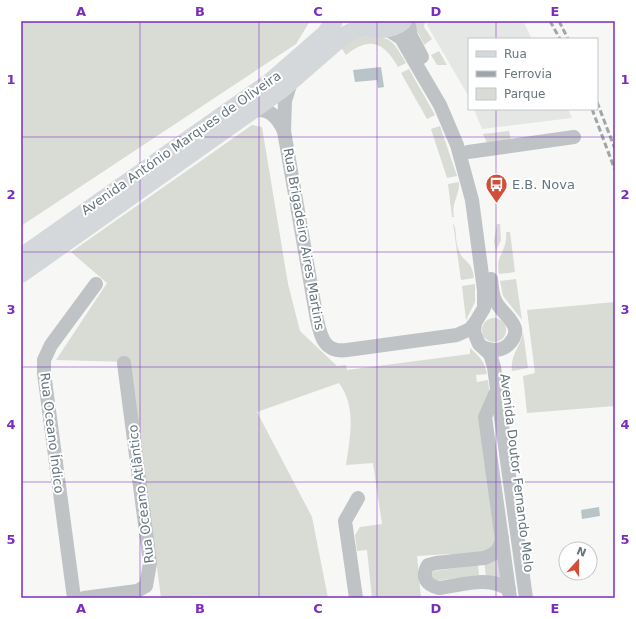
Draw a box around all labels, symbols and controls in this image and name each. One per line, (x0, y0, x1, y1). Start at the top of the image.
text: A (76, 4, 86, 19)
text: B (195, 4, 205, 19)
text: C (313, 4, 323, 19)
text: D (431, 4, 442, 19)
text: E (551, 4, 559, 19)
legend (468, 38, 598, 110)
text: Rua (504, 47, 527, 61)
text: Ferrovia (504, 67, 552, 81)
street label: Avenida António Marques de Oliveira (78, 68, 284, 218)
text: 1 (6, 72, 16, 87)
text: 1 (620, 72, 630, 87)
text: Parque (504, 87, 545, 101)
street label: Rua Brigadeiro Aires Martins (281, 147, 327, 331)
bus stop icon: E.B. Nova (483, 171, 509, 204)
place label: E.B. Nova (512, 177, 575, 192)
text: 2 (6, 187, 16, 202)
text: 2 (620, 187, 630, 202)
text: 3 (6, 302, 16, 317)
text: 3 (620, 302, 630, 317)
street label: Rua Oceano Índico (37, 372, 67, 494)
street label: Avenida Doutor Fernando Melo (497, 373, 537, 573)
text: 4 (6, 417, 16, 432)
text: 4 (620, 417, 630, 432)
street label: Rua Oceano Atlântico (125, 424, 157, 564)
text: 5 (6, 532, 16, 547)
text: 5 (620, 532, 630, 547)
north arrow (558, 541, 598, 581)
text: N (575, 544, 588, 560)
text: A (76, 601, 86, 616)
text: B (195, 601, 205, 616)
text: C (313, 601, 323, 616)
text: D (431, 601, 442, 616)
text: E (551, 601, 559, 616)

